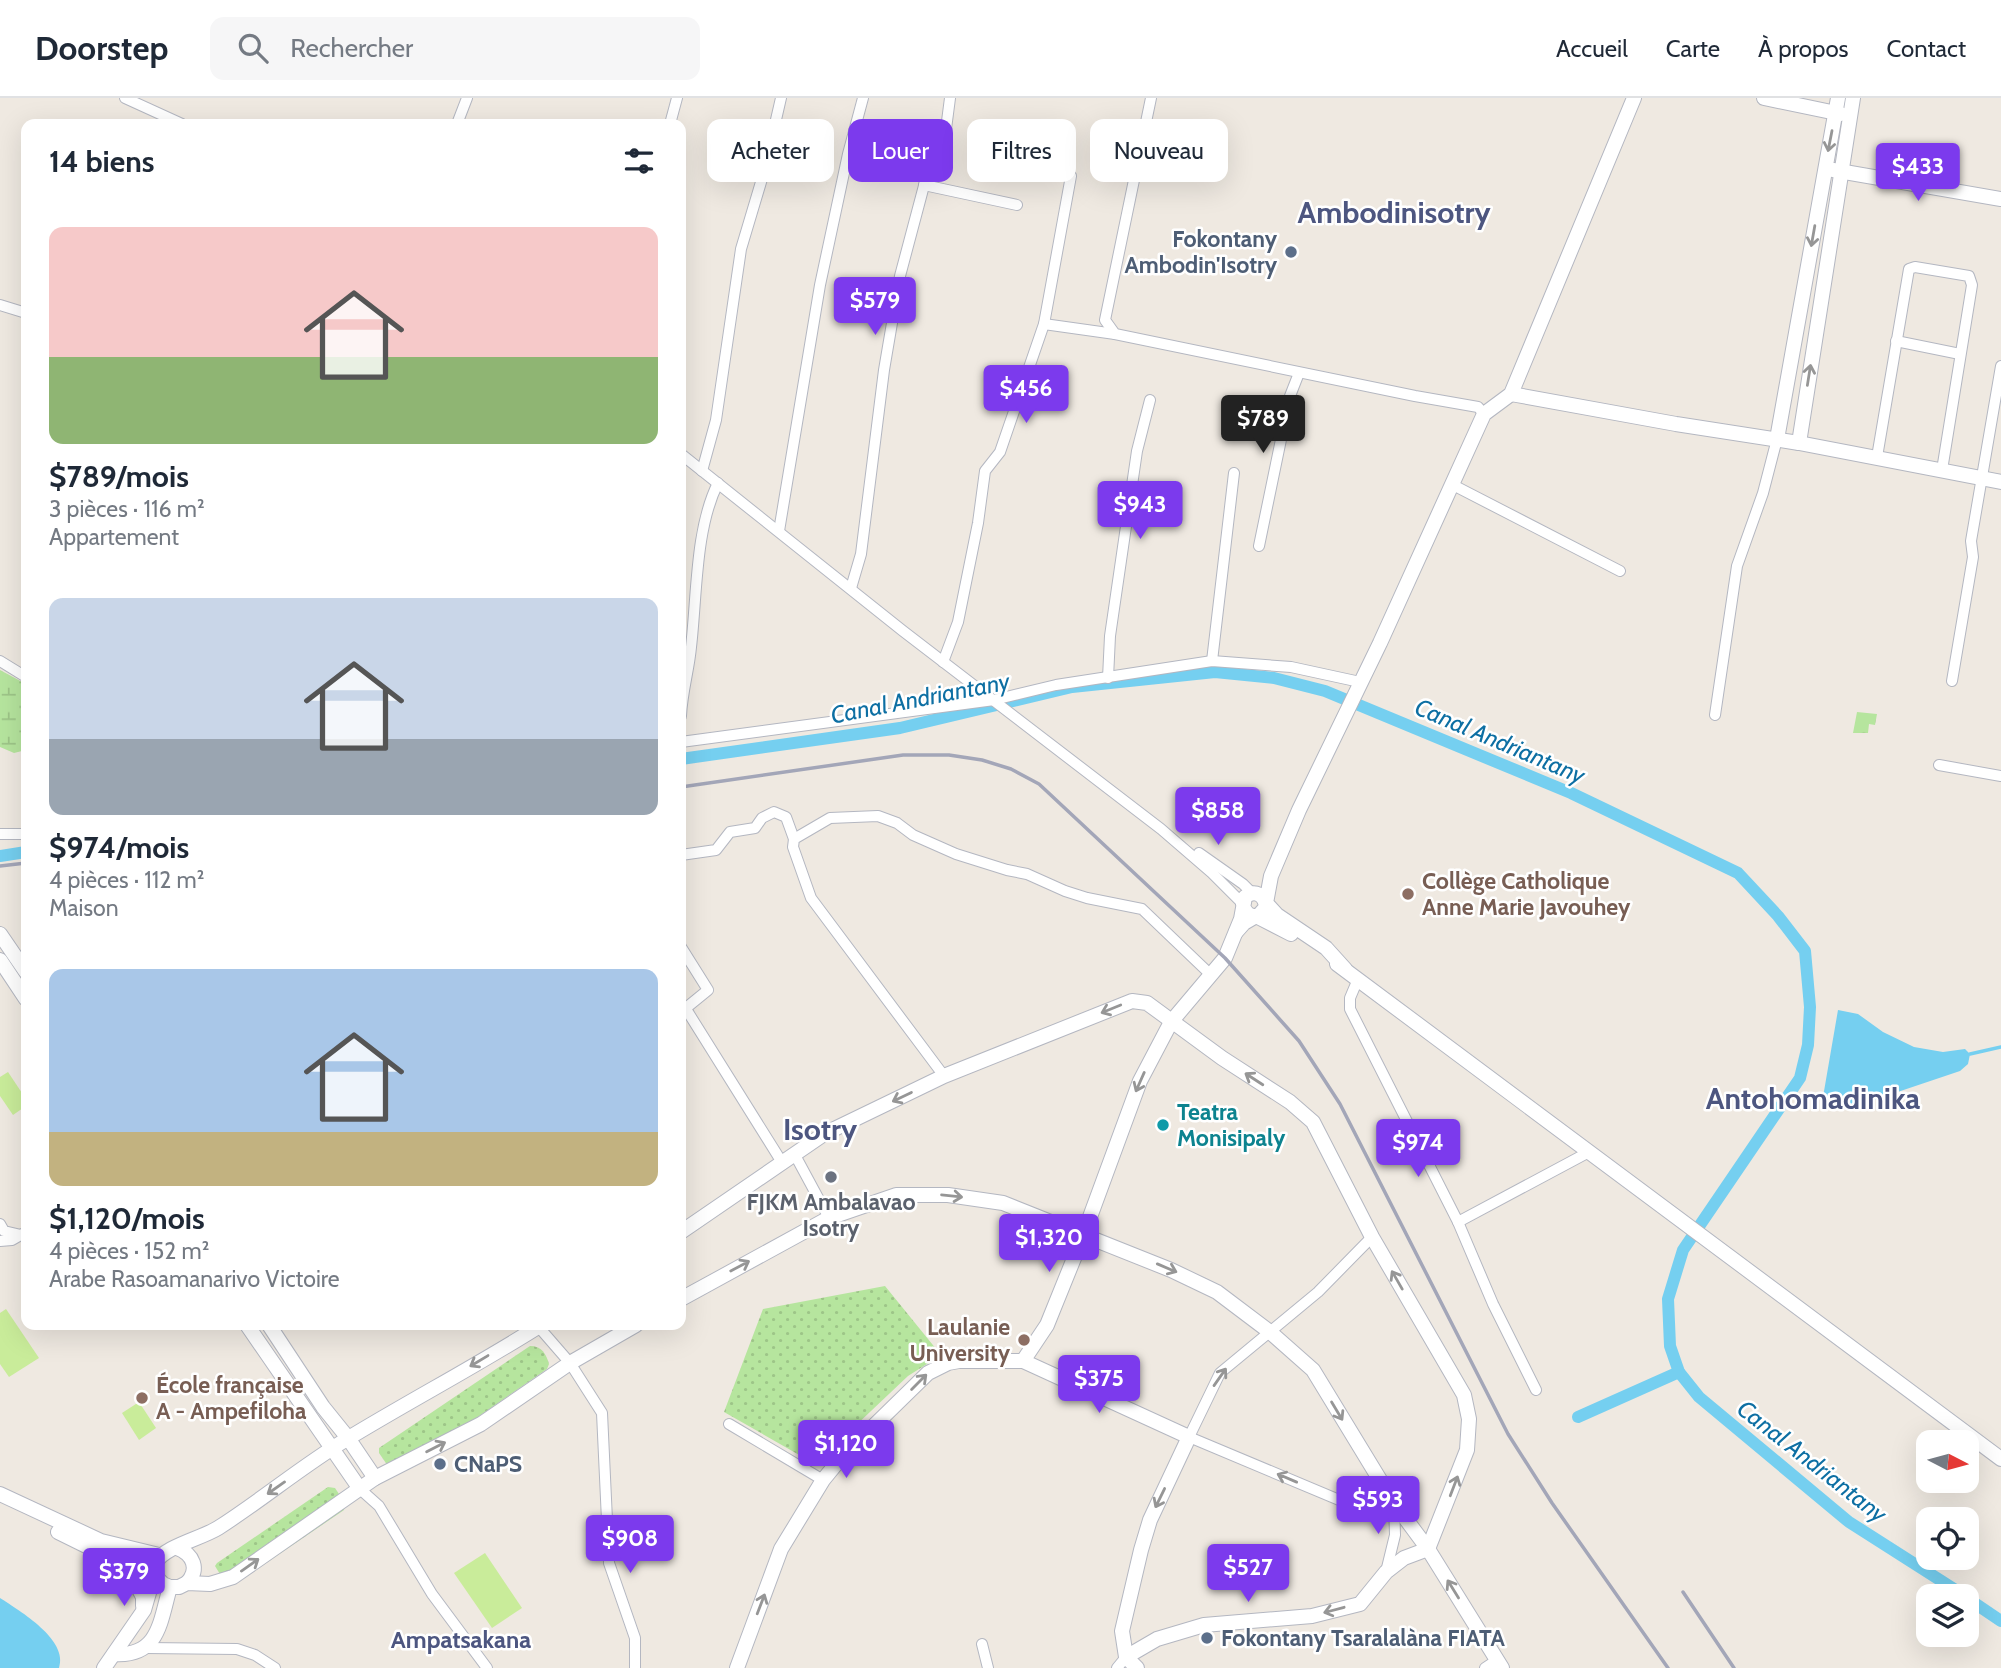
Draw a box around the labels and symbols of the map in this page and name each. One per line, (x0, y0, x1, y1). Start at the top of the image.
one-way arrow (1822, 129, 1836, 152)
pin: $433 (1877, 144, 1959, 203)
district label: Ambodinisotry (1297, 194, 1491, 231)
one-way arrow (1806, 224, 1819, 247)
place label: Fokontany Ambodin'Isotry (1124, 225, 1278, 279)
marker: Fokontany Ambodin'Isotry (1283, 244, 1299, 260)
pin: $579 (834, 278, 916, 337)
one-way arrow (1803, 364, 1816, 387)
pin: $456 (985, 366, 1067, 425)
pin: $789 (1222, 396, 1304, 455)
pin: $943 (1099, 482, 1181, 541)
water label: Canal Andriantany (828, 666, 1013, 730)
water label: Canal Andriantany (1411, 692, 1590, 790)
pin: $858 (1177, 788, 1259, 847)
place label: Collège Catholique Anne Marie Javouhey (1422, 867, 1631, 921)
marker: Collège Catholique Anne Marie Javouhey (1400, 886, 1416, 902)
one-way arrow (1101, 1003, 1123, 1016)
one-way arrow (1133, 1071, 1146, 1093)
one-way arrow (1245, 1072, 1264, 1087)
district label: Antohomadinika (1706, 1080, 1920, 1117)
one-way arrow (892, 1091, 913, 1104)
place label: Teatra Monisipaly (1177, 1098, 1286, 1152)
district label: Isotry (783, 1111, 858, 1148)
marker: Teatra Monisipaly (1155, 1117, 1171, 1133)
pin: $974 (1377, 1119, 1459, 1179)
marker: FJKM Ambalavao Isotry (823, 1169, 839, 1185)
place label: FJKM Ambalavao Isotry (746, 1188, 916, 1242)
one-way arrow (940, 1190, 963, 1203)
pin: $1,320 (992, 1214, 1106, 1274)
one-way arrow (730, 1259, 750, 1273)
one-way arrow (1155, 1262, 1177, 1275)
one-way arrow (1390, 1270, 1404, 1290)
place label: Laulanie University (909, 1313, 1011, 1367)
marker: Laulanie University (1016, 1332, 1032, 1348)
one-way arrow (470, 1355, 490, 1369)
pin: $375 (1058, 1356, 1140, 1415)
one-way arrow (1213, 1368, 1227, 1387)
place label: École française A - Ampefiloha (156, 1371, 307, 1425)
one-way arrow (910, 1374, 927, 1391)
marker: École française A - Ampefiloha (134, 1390, 150, 1406)
water label: Canal Andriantany (1731, 1394, 1893, 1529)
one-way arrow (1330, 1401, 1344, 1421)
pin: $1,120 (789, 1420, 903, 1480)
north arrow (1916, 1430, 1979, 1493)
one-way arrow (425, 1440, 446, 1454)
place label: CNaPS (454, 1450, 522, 1478)
marker: CNaPS (432, 1456, 448, 1472)
one-way arrow (1277, 1471, 1298, 1484)
pin: $593 (1337, 1476, 1419, 1536)
one-way arrow (1448, 1476, 1461, 1498)
one-way arrow (267, 1481, 286, 1495)
one-way arrow (1152, 1487, 1166, 1508)
pin: $908 (589, 1516, 671, 1575)
pin: $527 (1207, 1544, 1289, 1604)
pin: $379 (83, 1548, 165, 1608)
one-way arrow (240, 1558, 259, 1572)
one-way arrow (1446, 1580, 1460, 1600)
one-way arrow (755, 1594, 768, 1616)
one-way arrow (1323, 1605, 1345, 1618)
place label: Fokontany Tsaralalàna FIATA (1221, 1624, 1505, 1652)
district label: Ampatsakana (391, 1625, 531, 1654)
marker: Fokontany Tsaralalàna FIATA (1199, 1630, 1215, 1646)

